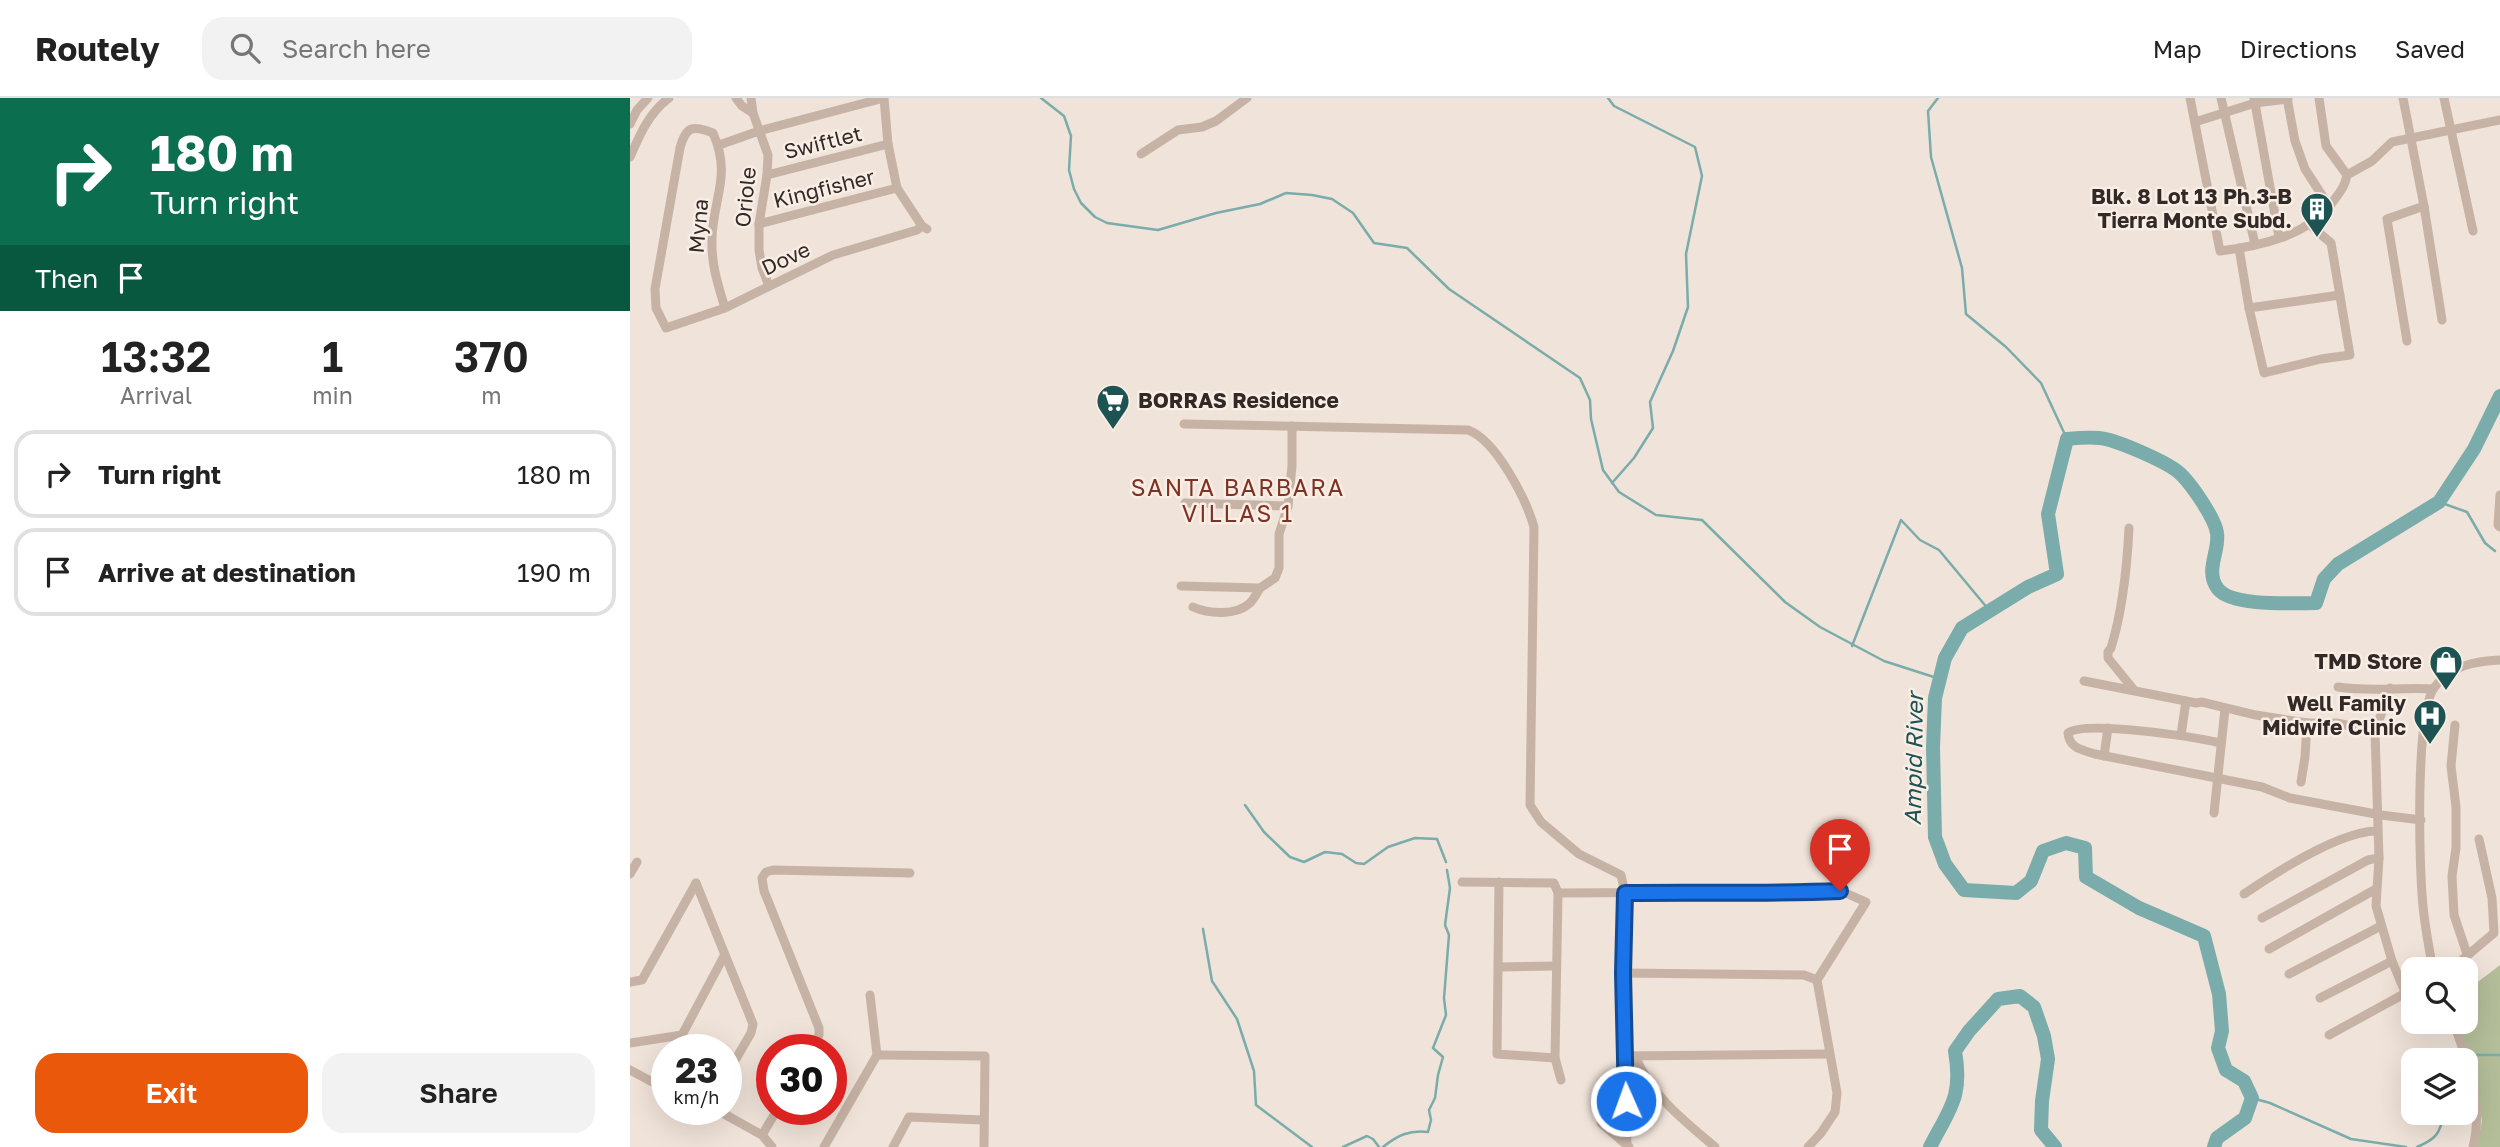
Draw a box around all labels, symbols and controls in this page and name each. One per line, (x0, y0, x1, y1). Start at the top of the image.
search box (202, 17, 692, 80)
text: Routely (35, 29, 160, 68)
icon: search (226, 29, 264, 67)
text: Search here (282, 33, 431, 64)
text: Map (2153, 34, 2202, 63)
text: Directions (2240, 34, 2357, 63)
text: Saved (2395, 34, 2465, 63)
street label: Swiftlet (781, 120, 864, 164)
text: 180 m (150, 123, 294, 182)
icon: right (35, 126, 126, 217)
street label: Kingfisher (770, 163, 877, 213)
street label: Oriole (729, 165, 761, 228)
text: Turn right (150, 183, 299, 221)
place label: Blk. 8 Lot 13 Ph.3-B Tierra Monte Subd. (2091, 183, 2292, 233)
building icon: Blk. 8 Lot 13 Ph.3-B Tierra Monte Subd. (2298, 190, 2336, 239)
street label: Myna (683, 198, 713, 254)
street label: Dove (757, 236, 814, 281)
icon: arrive (112, 259, 150, 297)
text: Then (35, 263, 98, 294)
text: 13:32 (101, 331, 211, 381)
text: 1 (322, 331, 343, 381)
text: 370 (454, 331, 529, 381)
text: Arrival (120, 381, 192, 409)
text: min (312, 381, 353, 409)
text: m (481, 381, 502, 409)
supermarket icon: BORRAS Residence (1094, 382, 1132, 431)
place label: BORRAS Residence (1138, 387, 1339, 413)
icon: right (39, 455, 77, 493)
text: Turn right (98, 459, 221, 490)
text: 180 m (517, 459, 591, 490)
district label: SANTA BARBARA VILLAS 1 (1131, 473, 1345, 527)
icon: arrive (39, 553, 77, 591)
text: Arrive at destination (98, 557, 356, 588)
text: 190 m (517, 557, 591, 588)
shop icon: TMD Store (2427, 643, 2465, 692)
place label: TMD Store (2314, 648, 2422, 674)
water label: Ampid River (1898, 689, 1928, 825)
place label: Well Family Midwife Clinic (2262, 690, 2406, 740)
hospital icon: Well Family Midwife Clinic (2411, 697, 2449, 746)
pin (1810, 819, 1870, 891)
icon: arrive (1821, 830, 1859, 868)
map controls (2401, 957, 2478, 1125)
button: search (2401, 957, 2478, 1034)
speed limit sign: 30 (756, 1034, 847, 1125)
button: layers (2401, 1048, 2478, 1125)
text: 23 (675, 1049, 718, 1091)
button: Exit (35, 1053, 308, 1133)
button: Share (322, 1053, 595, 1133)
position arrow (1589, 1064, 1663, 1138)
text: km/h (674, 1086, 719, 1108)

